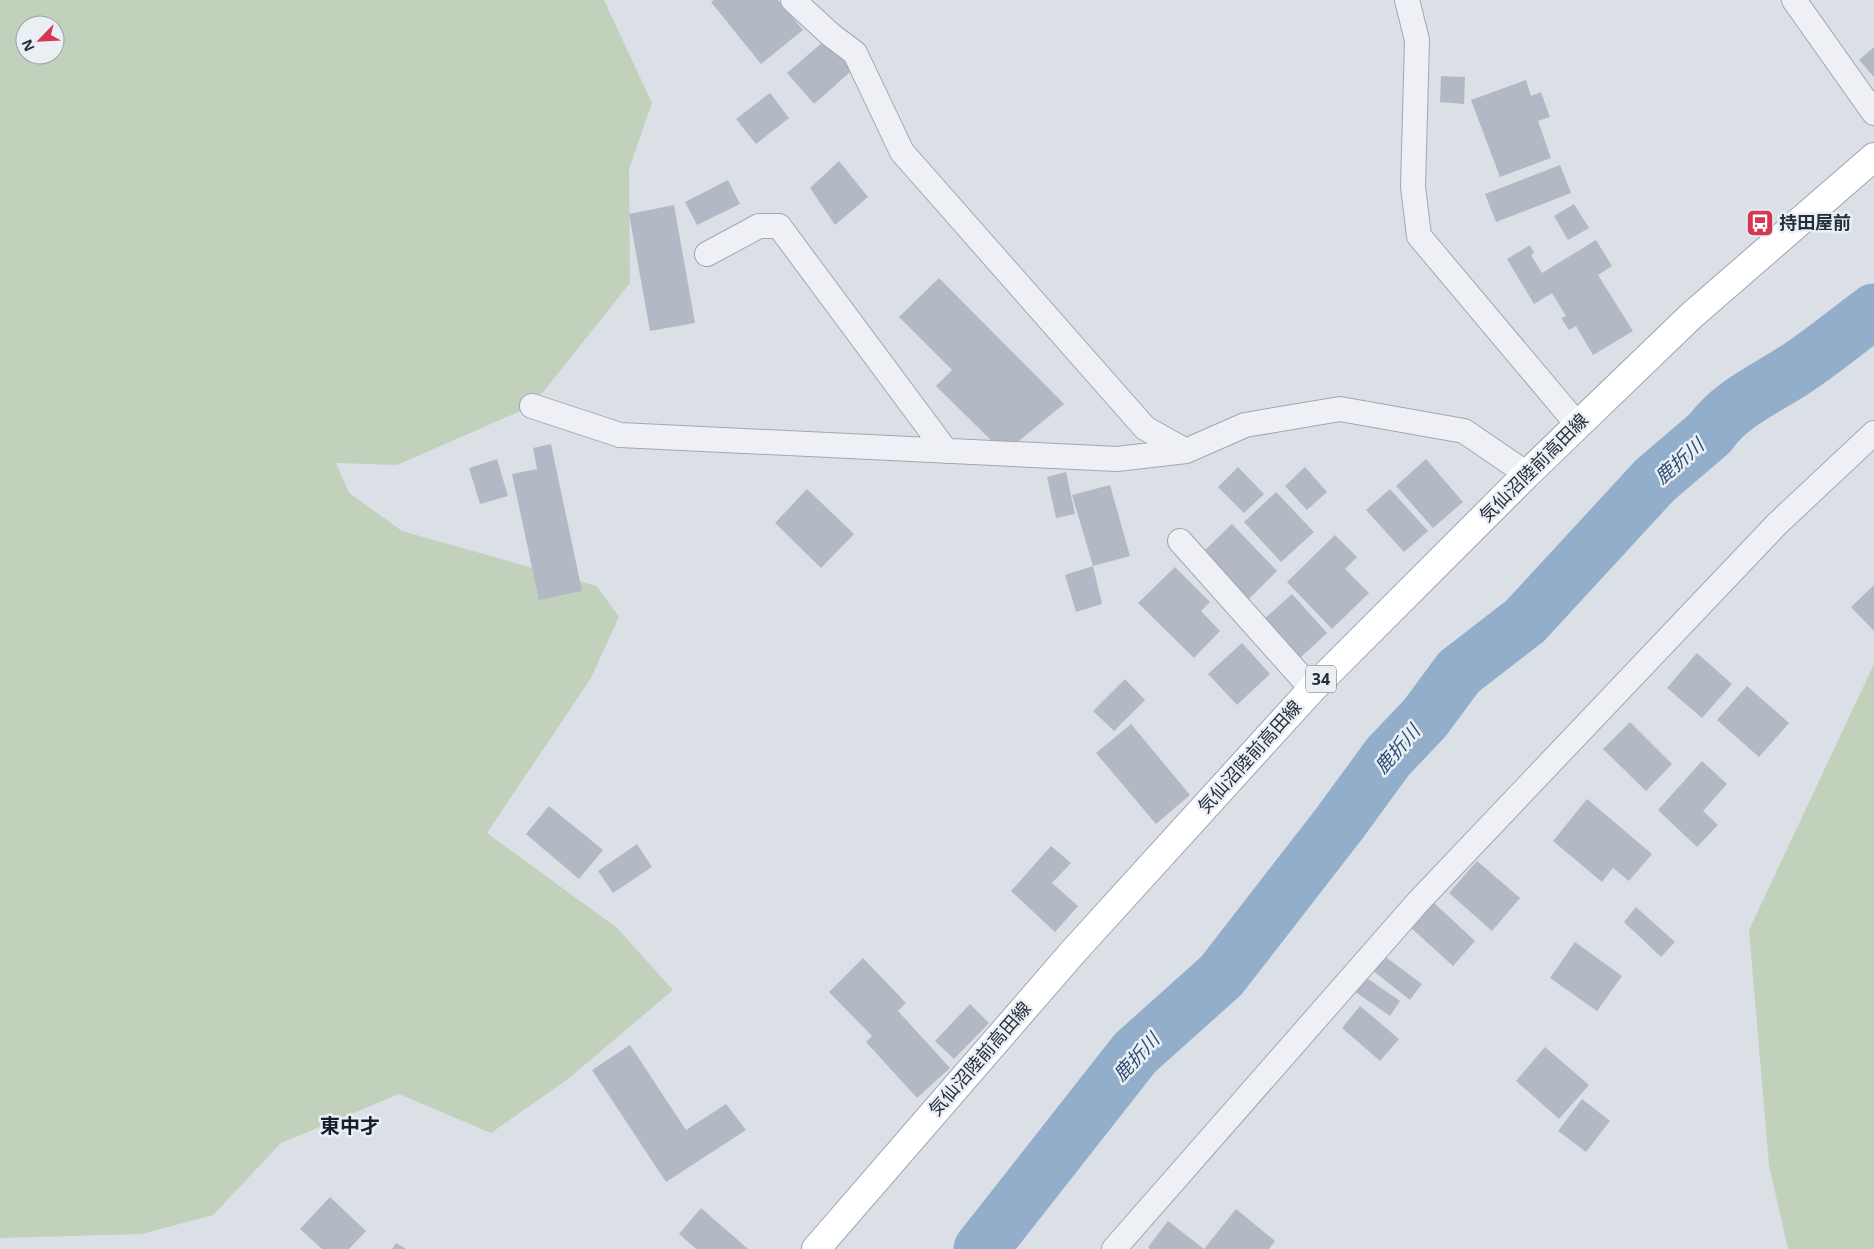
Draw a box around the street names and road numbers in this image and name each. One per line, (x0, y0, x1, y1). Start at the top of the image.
street label: 気仙沼陸前高田線 (1474, 408, 1593, 527)
road number: 34 (1306, 666, 1336, 692)
street label: 気仙沼陸前高田線 (1192, 695, 1306, 818)
street label: 気仙沼陸前高田線 (923, 996, 1036, 1121)

